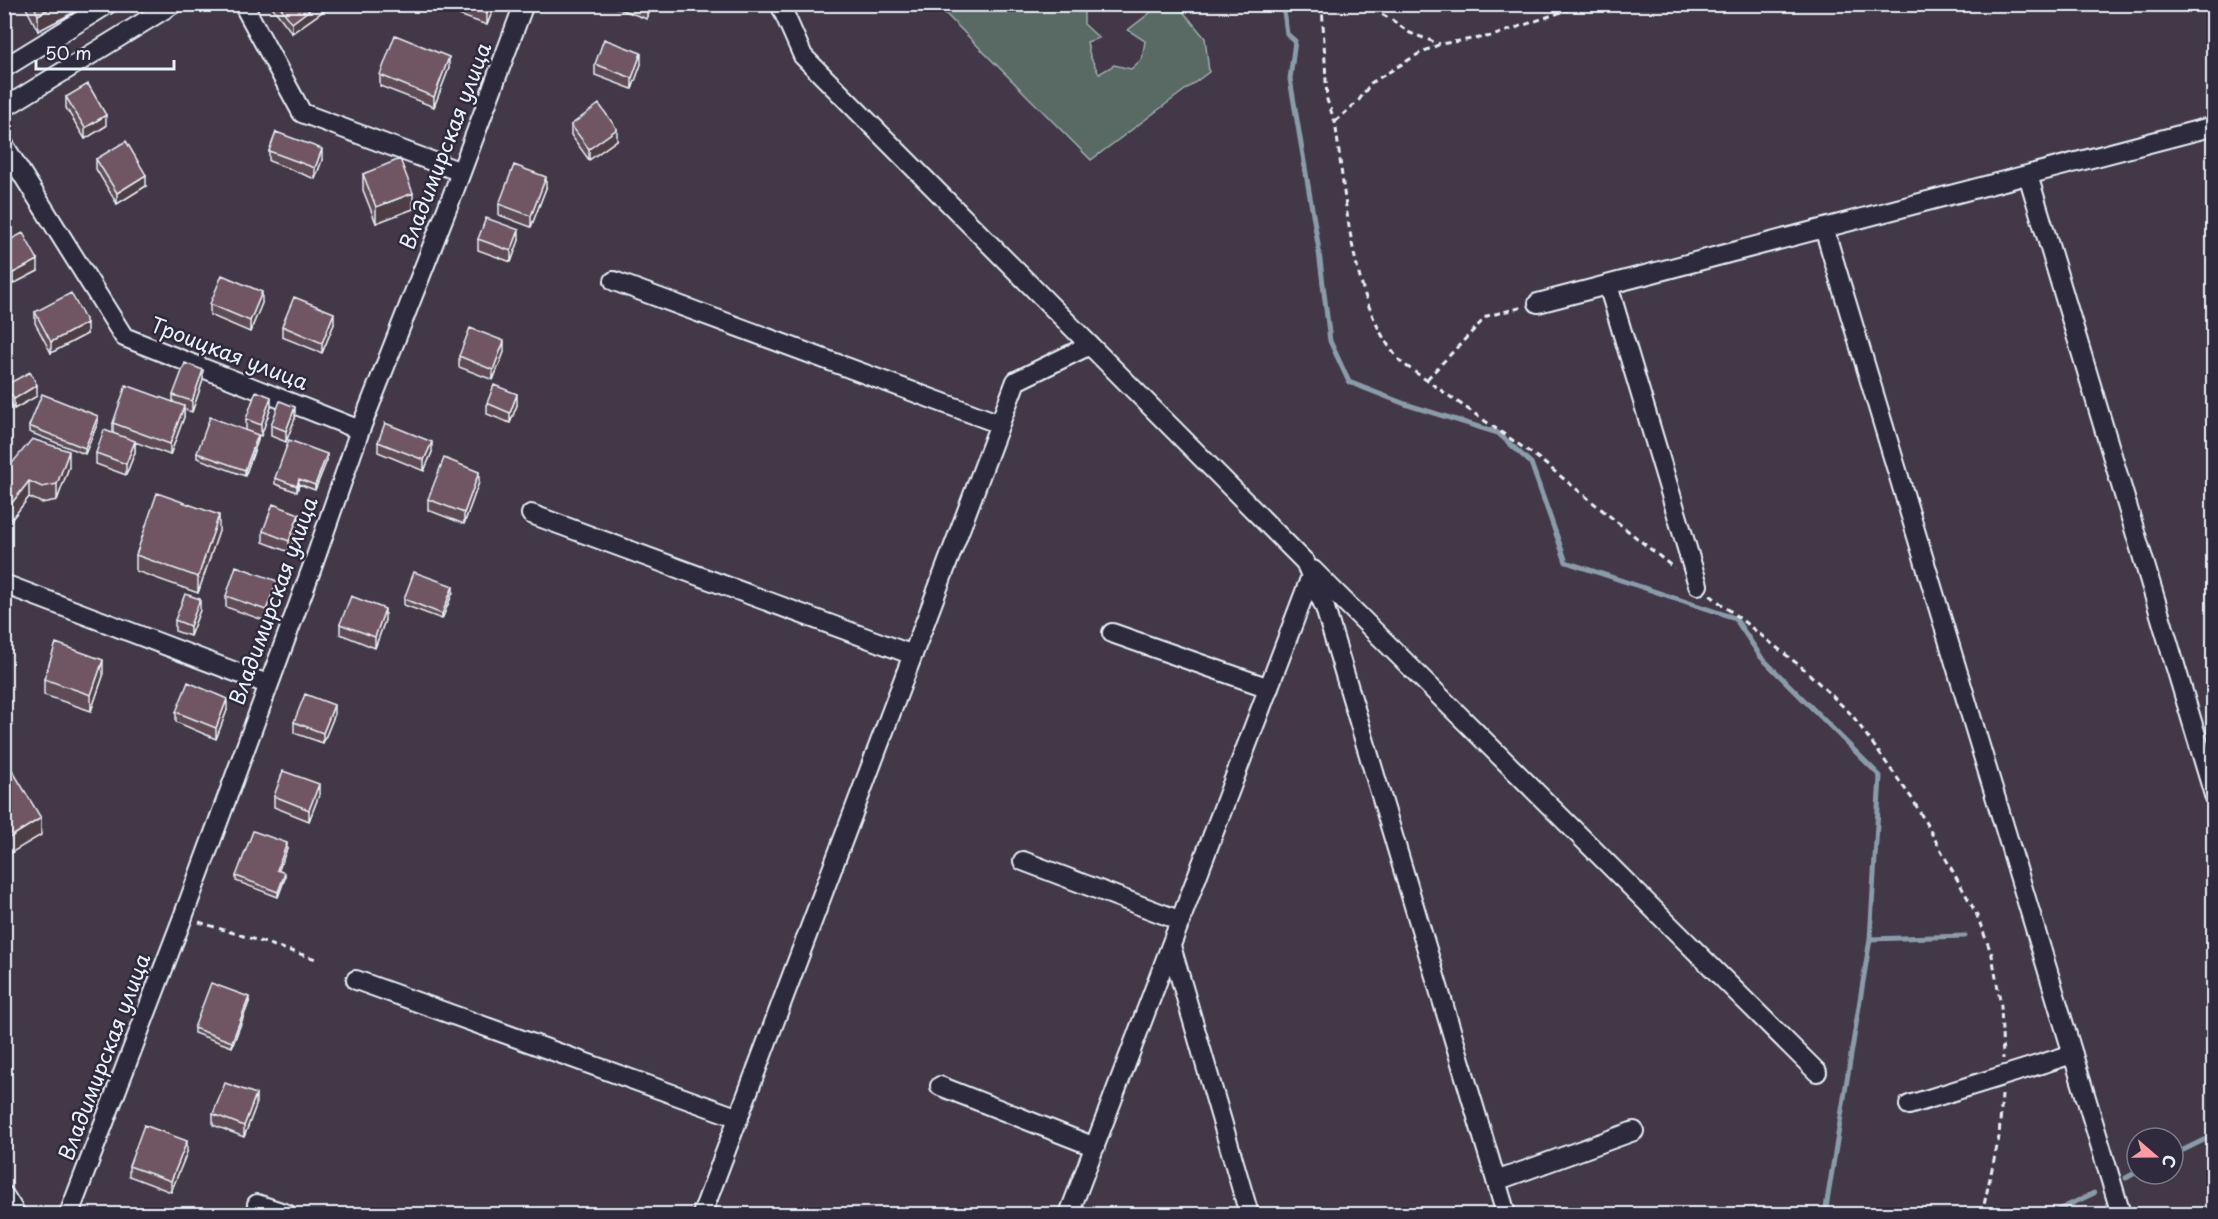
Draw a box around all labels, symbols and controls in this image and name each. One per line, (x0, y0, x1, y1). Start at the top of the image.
scale bar (36, 33, 174, 71)
street label: Владимирская улица (390, 36, 499, 253)
text: 50 m (45, 39, 92, 66)
street label: Троицкая улица (146, 307, 314, 397)
street label: Владимирская улица (220, 491, 325, 709)
street label: Владимирская улица (49, 947, 158, 1164)
north arrow (2125, 1126, 2185, 1186)
text: С (2157, 1152, 2183, 1171)

